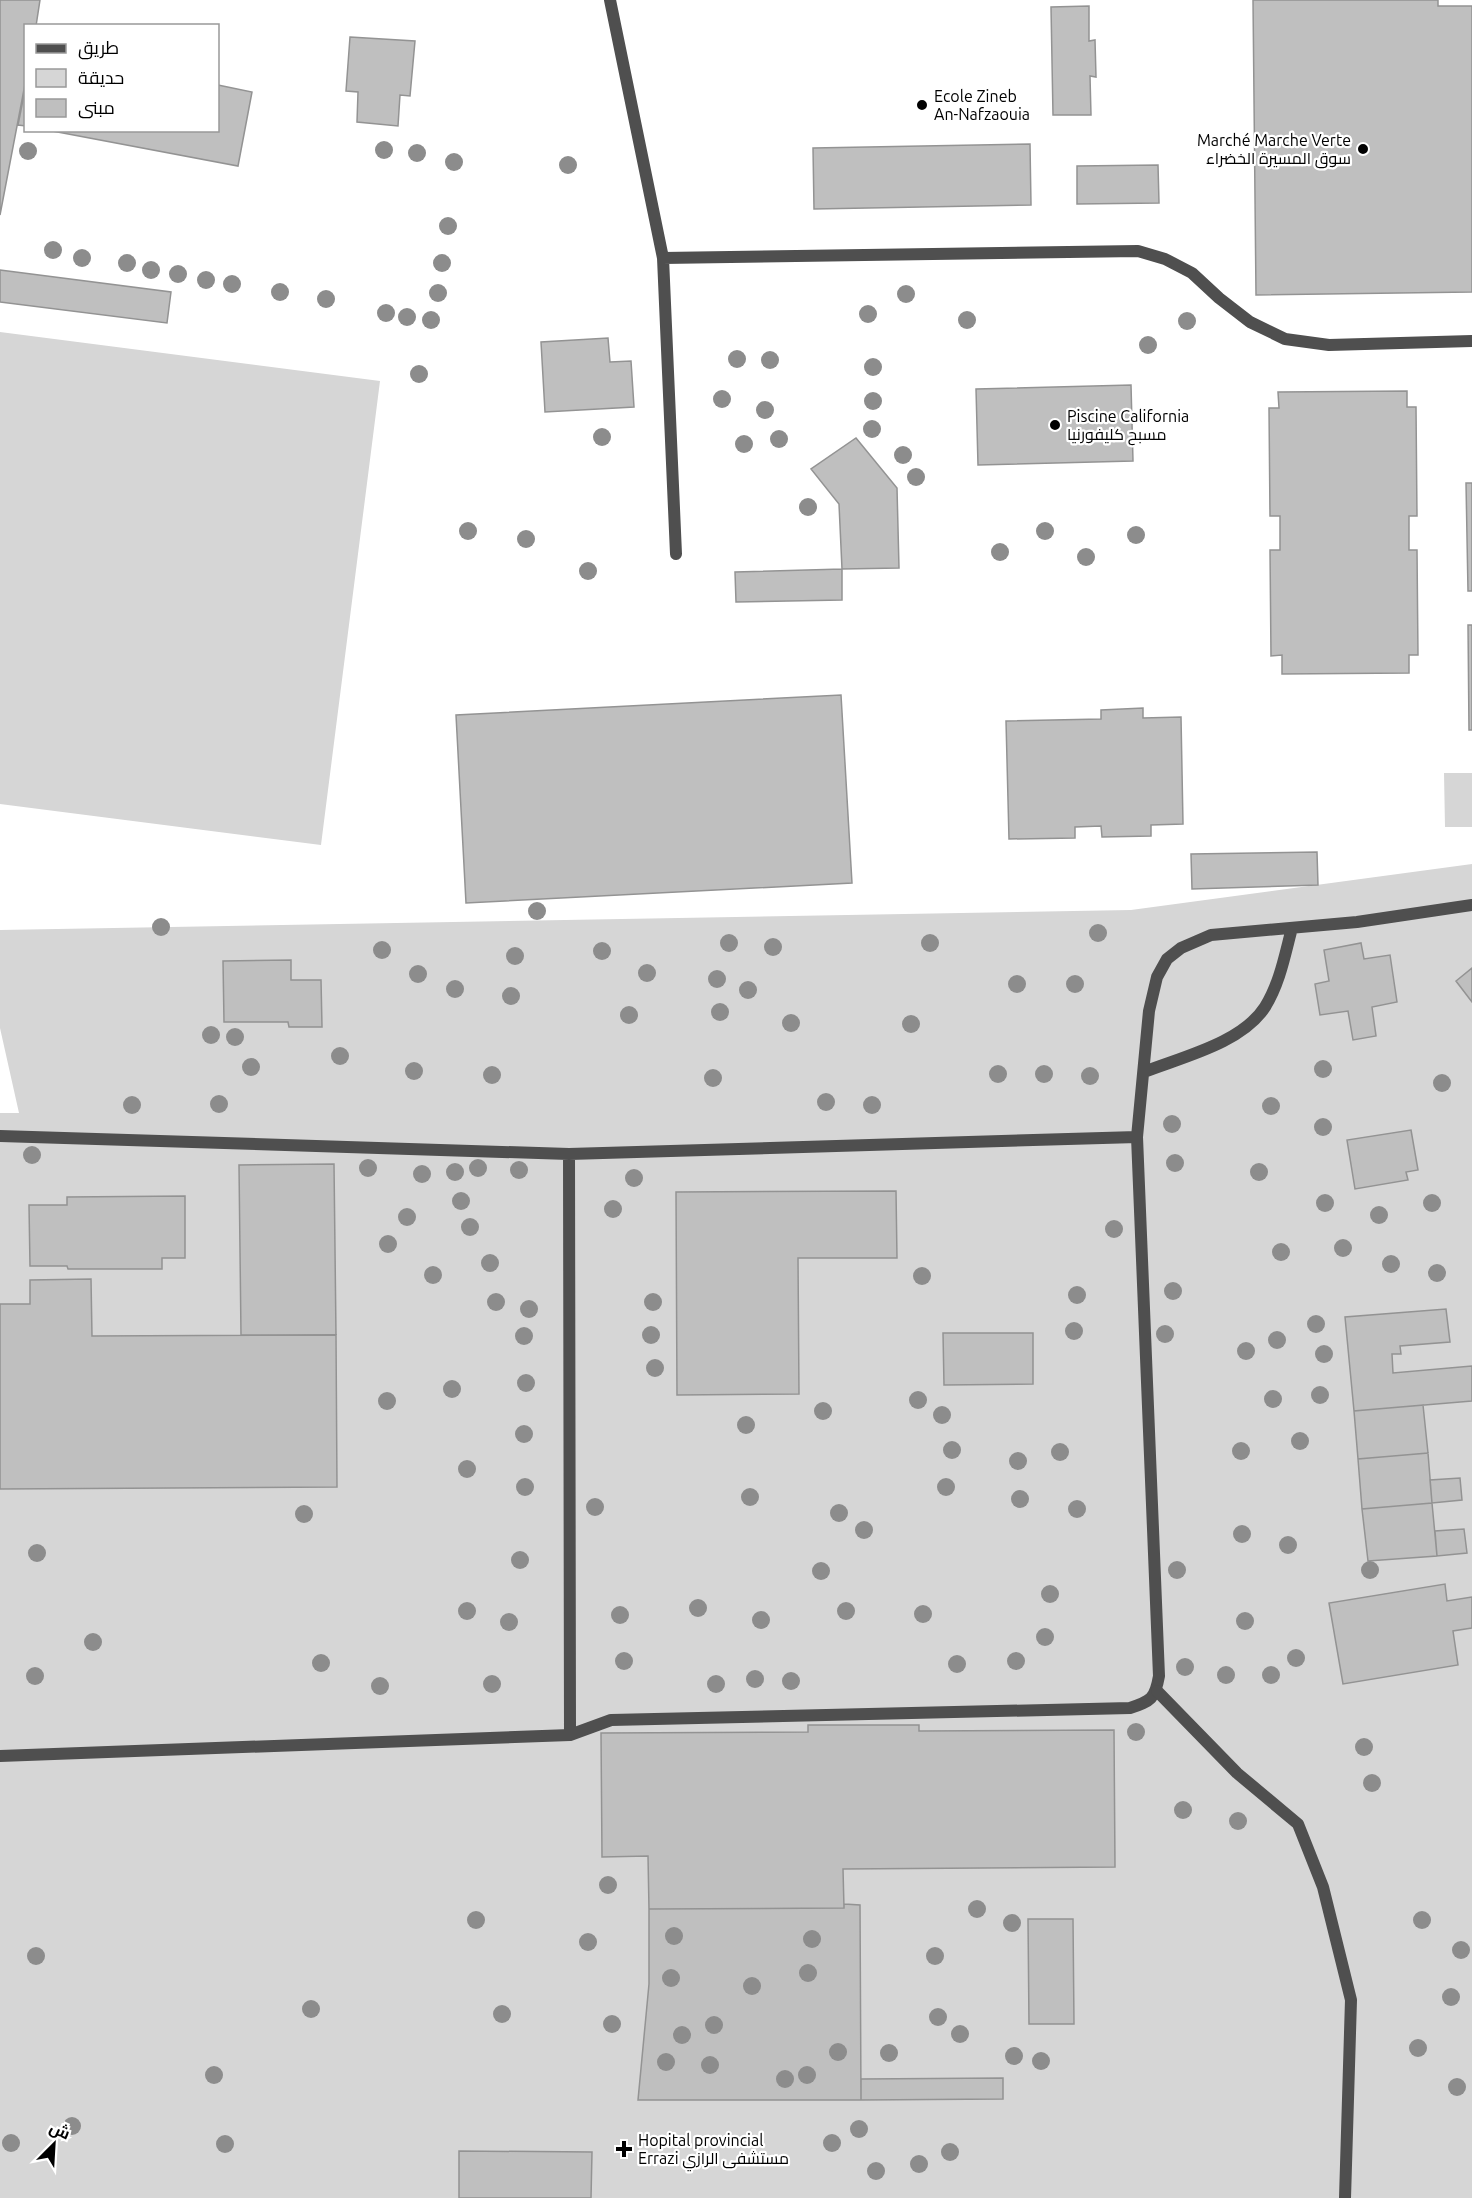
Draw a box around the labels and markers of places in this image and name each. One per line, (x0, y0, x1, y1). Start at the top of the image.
place label: Ecole Zineb An-Nafzaouia (934, 87, 1030, 123)
marker: Ecole Zineb An-Nafzaouia (915, 98, 929, 112)
place label: Marché Marche Verte سوق المسيرة الخضراء (1197, 131, 1351, 169)
marker: Marché Marche Verte سوق المسيرة الخضراء (1356, 142, 1370, 156)
place label: Piscine California مسبح كليفورنيا (1067, 407, 1189, 446)
marker: Piscine California مسبح كليفورنيا (1048, 418, 1062, 432)
place label: Hopital provincial Errazi مستشفى الرازي (638, 2131, 789, 2172)
marker: Hopital provincial Errazi مستشفى الرازي (615, 2140, 633, 2158)

